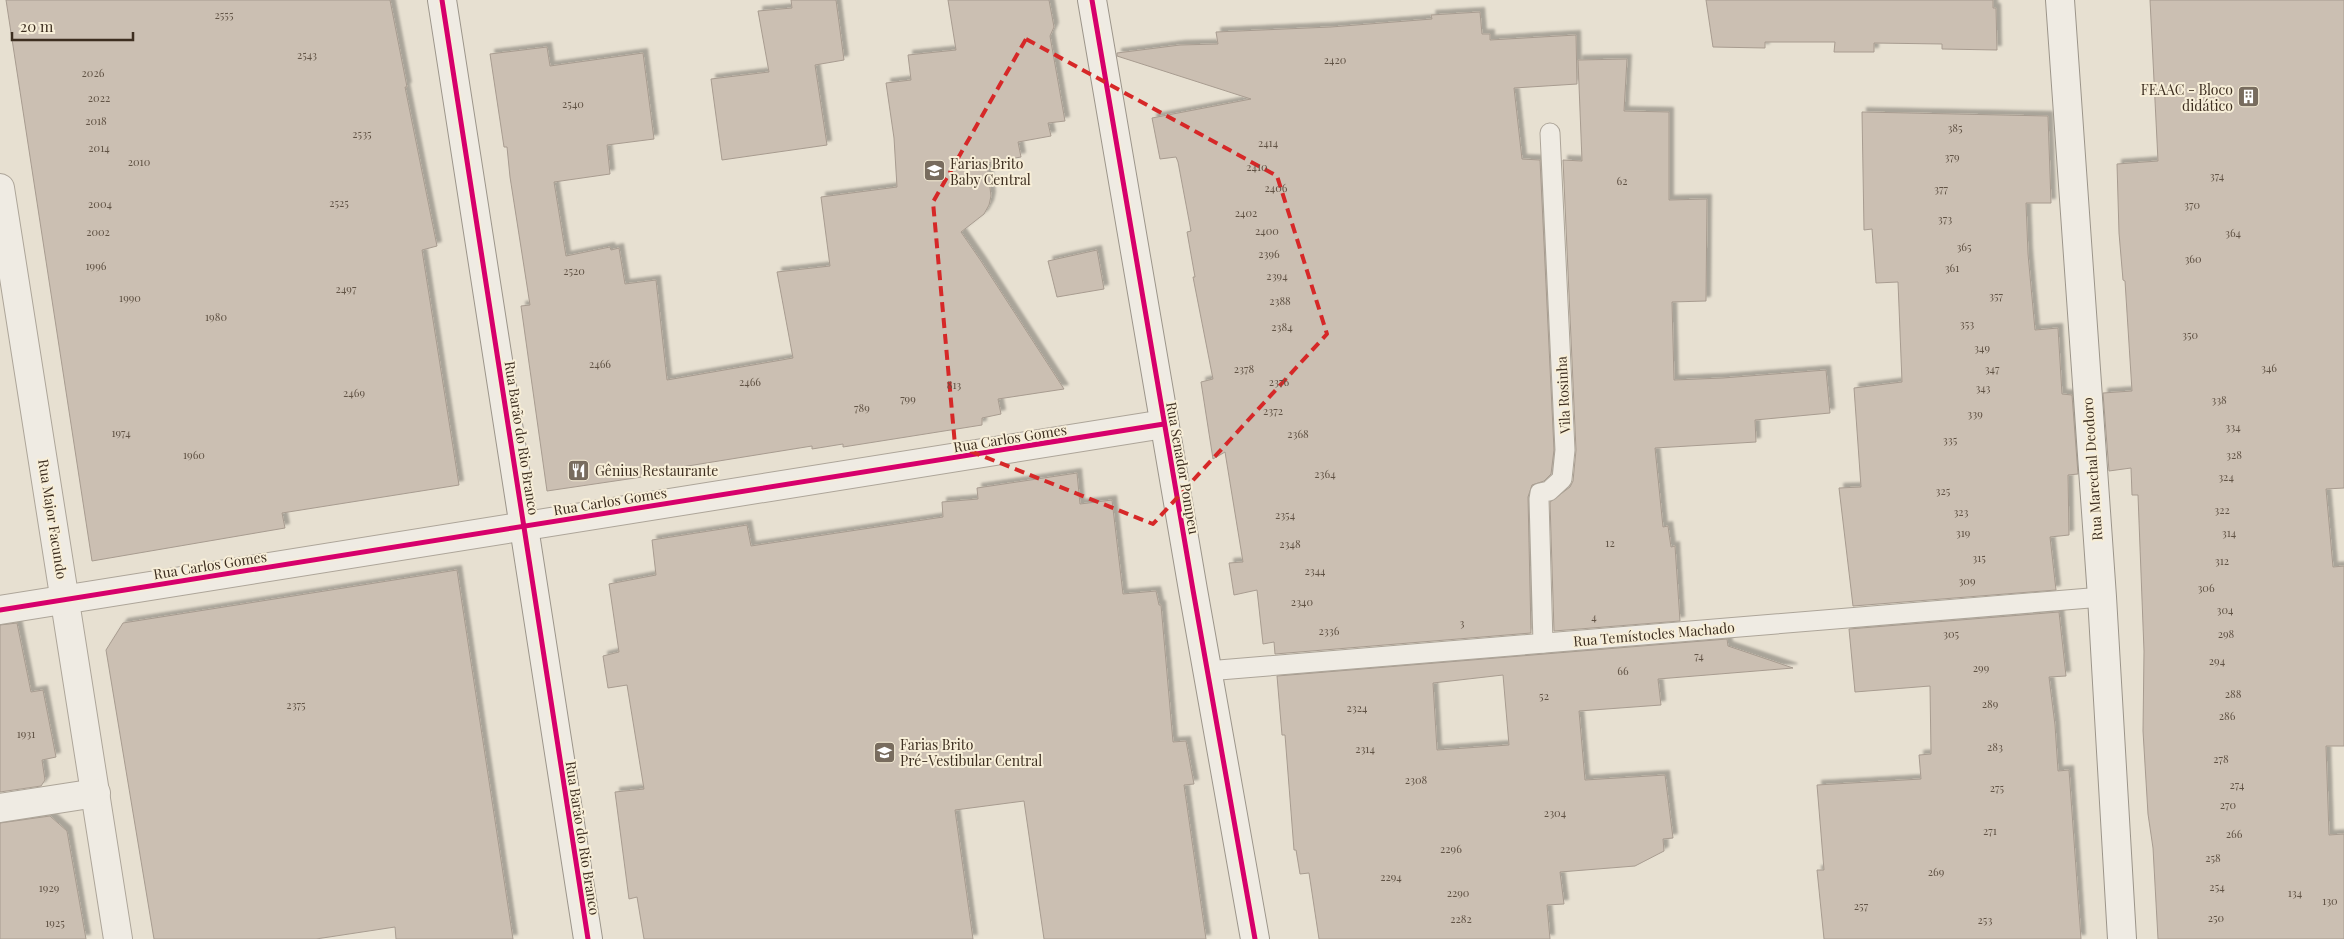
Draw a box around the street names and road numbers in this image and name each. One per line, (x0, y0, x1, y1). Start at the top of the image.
street label: Vila Rosinha (1551, 356, 1575, 435)
street label: Rua Barão do Rio Branco (500, 360, 544, 517)
street label: Rua Marechal Deodoro (2077, 396, 2106, 541)
street label: Rua Senador Pompeu (1162, 400, 1204, 536)
street label: Rua Carlos Gomes (952, 420, 1068, 456)
street label: Rua Major Facundo (34, 458, 72, 581)
street label: Rua Carlos Gomes (552, 483, 668, 519)
street label: Rua Carlos Gomes (152, 547, 268, 583)
street label: Rua Temístocles Machado (1572, 617, 1736, 651)
street label: Rua Barão do Rio Branco (561, 760, 605, 917)

